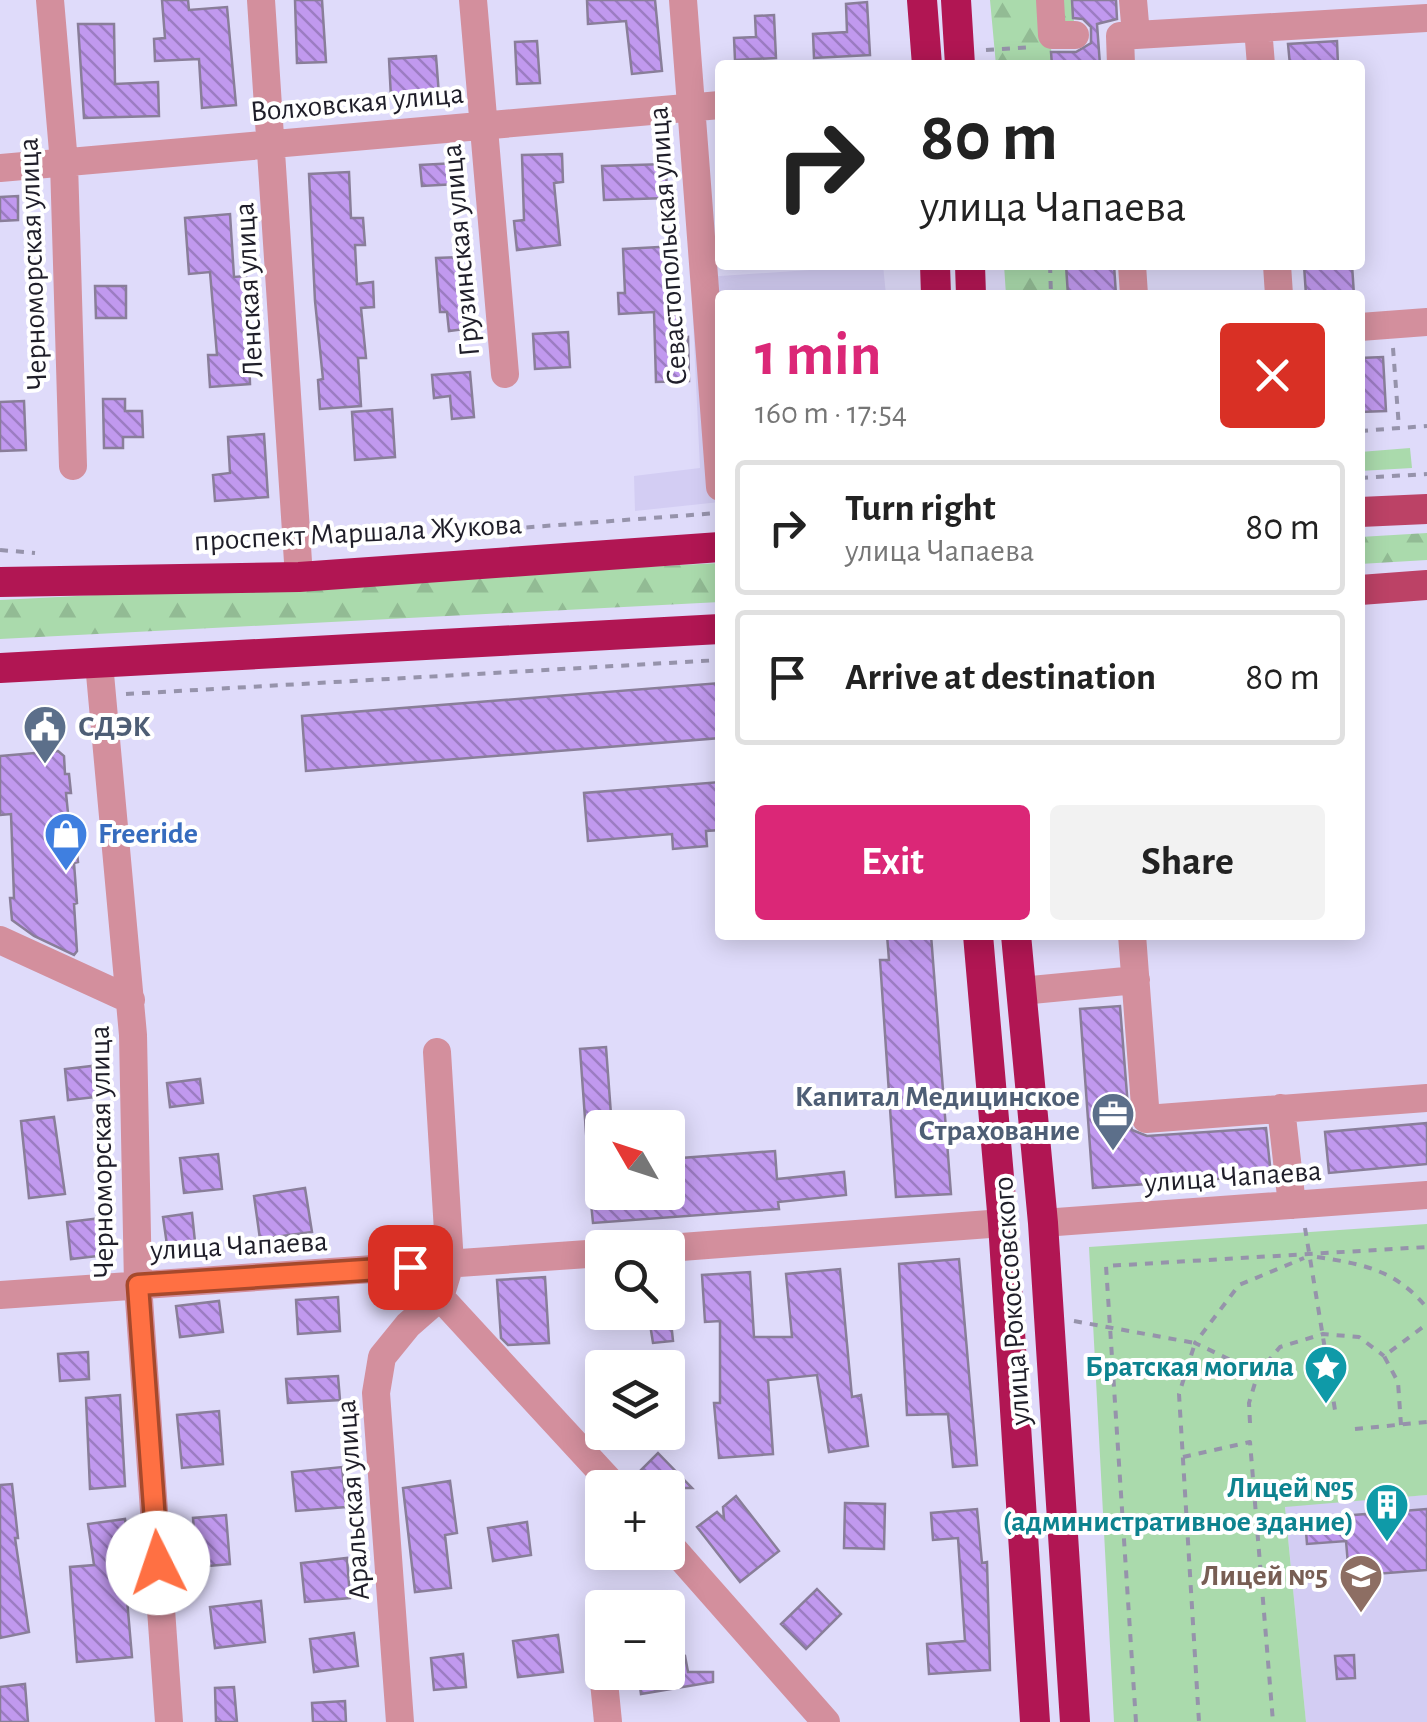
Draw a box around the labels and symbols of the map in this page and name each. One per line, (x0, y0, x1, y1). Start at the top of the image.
street label: Волховская улица (249, 79, 465, 127)
street label: Севастопольская улица (643, 106, 693, 386)
street label: Черноморская улица (14, 137, 52, 391)
street label: Грузинская улица (437, 143, 485, 357)
street label: Ленская улица (229, 201, 269, 379)
street label: проспект Маршала Жукова (193, 509, 523, 557)
public building icon: СДЭК (22, 704, 68, 765)
place label: СДЭК (78, 712, 151, 742)
shop icon: Freeride (43, 811, 89, 872)
place label: Freeride (98, 819, 198, 849)
street label: Черноморская улица (85, 1025, 119, 1279)
place label: Капитал Медицинское Страхование (795, 1082, 1080, 1146)
office icon: Капитал Медицинское Страхование (1090, 1091, 1136, 1152)
north arrow (585, 1110, 685, 1210)
street label: улица Чапаева (1142, 1156, 1323, 1198)
street label: улица Рокоссовского (988, 1176, 1036, 1427)
pin (368, 1225, 453, 1310)
street label: улица Чапаева (149, 1226, 328, 1266)
place icon: Братская могила (1303, 1344, 1349, 1405)
place label: Братская могила (1085, 1352, 1294, 1382)
street label: Аральская улица (331, 1399, 375, 1601)
place label: Лицей №5 (административное здание) (1002, 1473, 1354, 1537)
building icon: Лицей №5 (административное здание) (1364, 1482, 1410, 1543)
position arrow (106, 1511, 210, 1615)
school or university icon: Лицей №5 (1338, 1553, 1384, 1614)
place label: Лицей №5 (1201, 1561, 1328, 1591)

